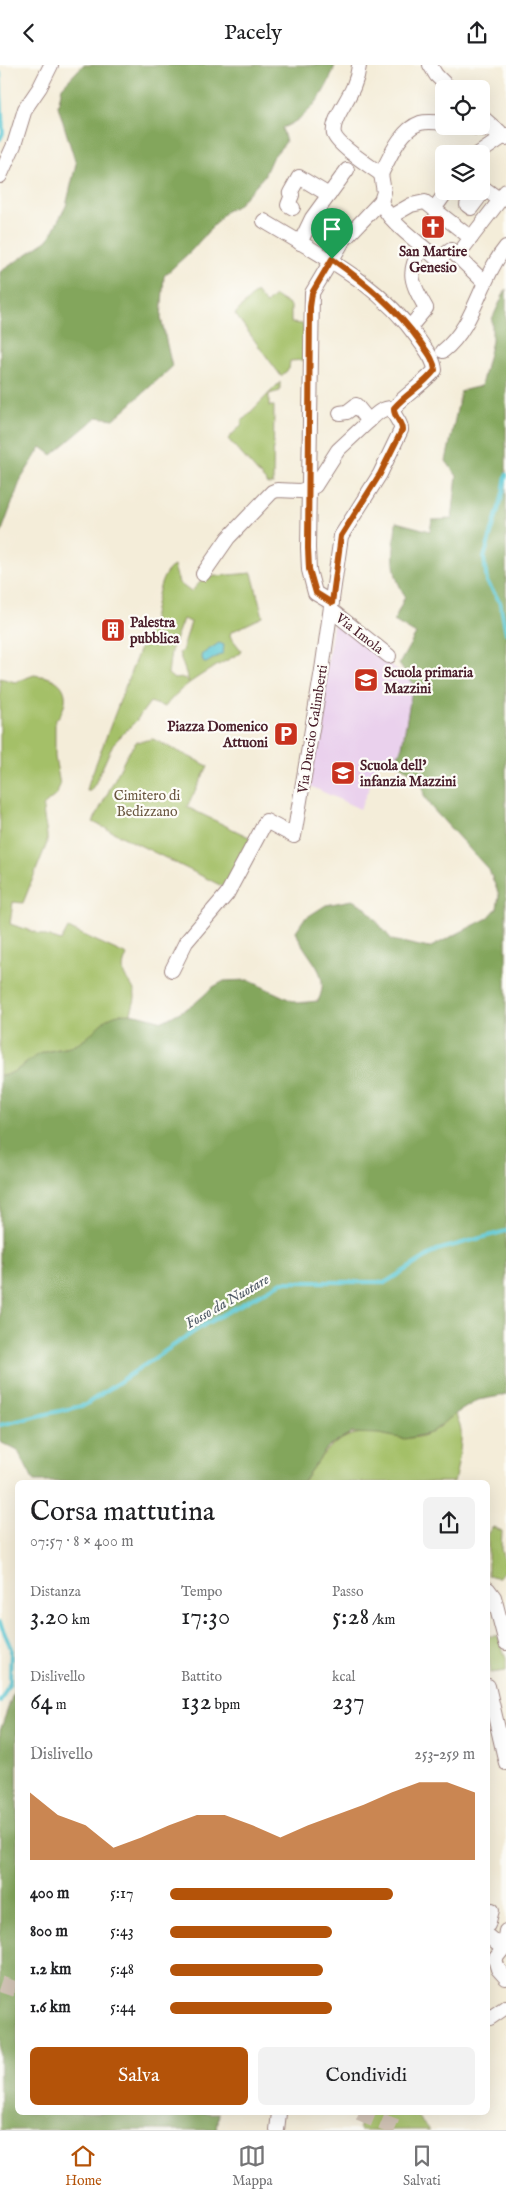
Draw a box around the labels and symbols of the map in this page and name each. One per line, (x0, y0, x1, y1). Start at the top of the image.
pin (311, 208, 353, 259)
church icon: San Martire Genesio (420, 214, 446, 240)
place label: San Martire Genesio (399, 243, 468, 277)
street label: Via Imola (331, 609, 388, 659)
place label: Palestra pubblica (129, 614, 180, 648)
building icon: Palestra pubblica (100, 617, 126, 643)
street label: Via Duccio Galimberti (294, 663, 332, 796)
place label: Scuola primaria Mazzini (384, 664, 474, 698)
school or university icon: Scuola primaria Mazzini (353, 667, 379, 693)
place label: Piazza Domenico Attuoni (167, 718, 268, 752)
parking icon: Piazza Domenico Attuoni (273, 721, 299, 747)
place label: Scuola dell' infanzia Mazzini (360, 757, 457, 791)
school or university icon: Scuola dell' infanzia Mazzini (330, 760, 356, 786)
park label: Cimitero di Bedizzano (114, 787, 180, 821)
water label: Fosso da Nuotare (182, 1270, 273, 1333)

